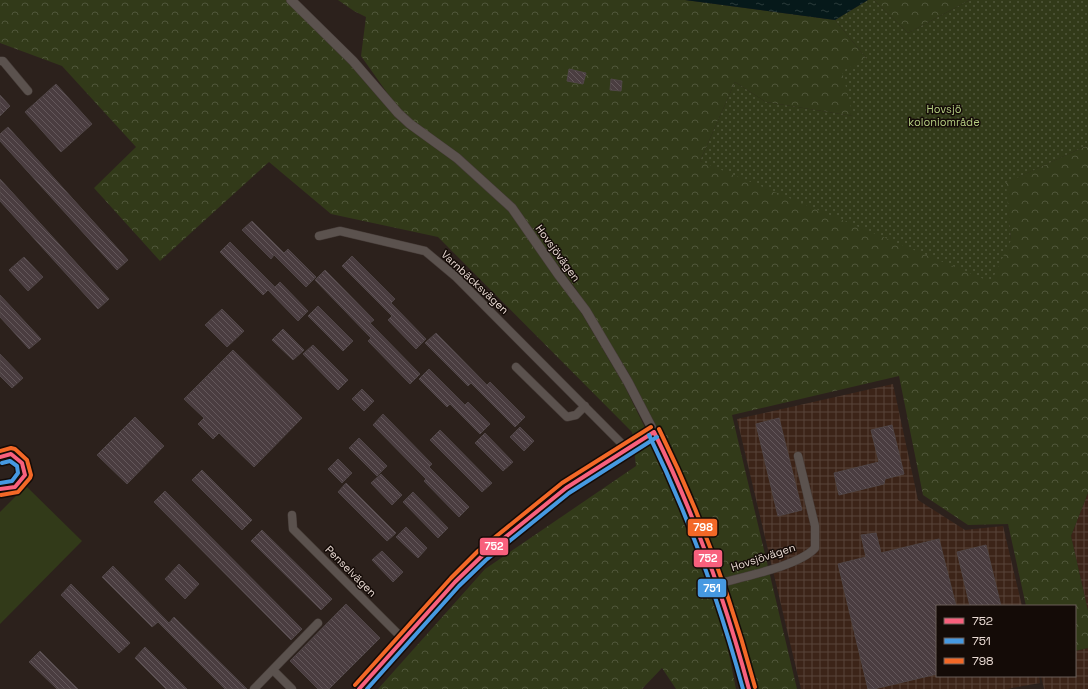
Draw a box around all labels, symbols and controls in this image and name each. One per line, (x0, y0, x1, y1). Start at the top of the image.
park label: Hovsjö koloniområde (908, 102, 980, 129)
street label: Hovsjövägen (533, 222, 583, 284)
street label: Varnbäcksvägen (438, 247, 512, 317)
line badge: 798 (687, 518, 718, 537)
text: 798 (693, 520, 713, 534)
line badge: 752 (479, 537, 509, 556)
text: 752 (484, 539, 504, 553)
street label: Hovsjövägen (729, 540, 797, 574)
street label: Penselvägen (322, 542, 380, 600)
line badge: 752 (693, 549, 723, 568)
text: 752 (698, 551, 718, 565)
line badge: 751 (697, 578, 727, 598)
text: 751 (703, 581, 721, 595)
legend (936, 605, 1076, 677)
text: 752 (972, 613, 993, 629)
text: 751 (972, 633, 991, 649)
text: 798 (972, 653, 994, 669)

